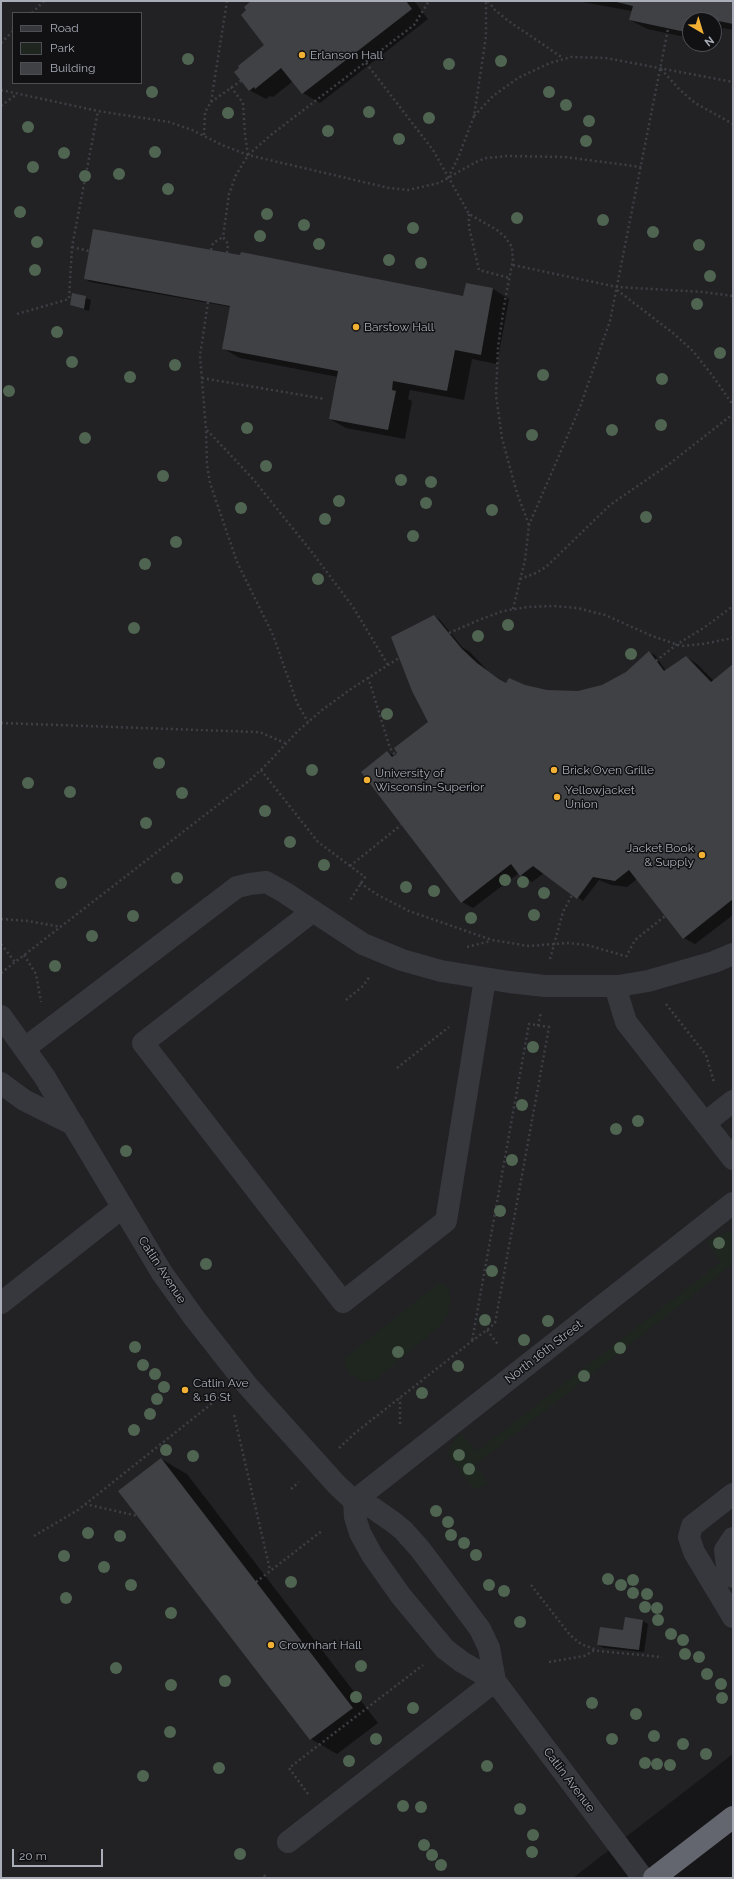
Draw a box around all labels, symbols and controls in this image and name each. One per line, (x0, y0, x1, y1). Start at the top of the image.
legend (12, 12, 142, 84)
north arrow (682, 12, 722, 52)
text: Road (50, 21, 79, 35)
text: N (702, 33, 716, 49)
text: Park (50, 41, 75, 55)
place label: Erlanson Hall (310, 48, 383, 62)
marker: Erlanson Hall (297, 50, 307, 60)
text: Building (50, 61, 96, 75)
place label: Barstow Hall (364, 320, 434, 334)
marker: Barstow Hall (351, 322, 361, 332)
place label: Brick Oven Grille (562, 763, 654, 777)
marker: Brick Oven Grille (549, 765, 559, 775)
place label: University of Wisconsin-Superior (375, 766, 484, 794)
marker: University of Wisconsin-Superior (362, 775, 372, 785)
place label: Yellowjacket Union (565, 783, 635, 811)
marker: Yellowjacket Union (552, 792, 562, 802)
place label: Jacket Book & Supply (626, 841, 694, 869)
marker: Jacket Book & Supply (697, 850, 707, 860)
street label: Catlin Avenue (135, 1234, 189, 1306)
street label: North 16th Street (502, 1317, 586, 1387)
place label: Catlin Ave & 16 St (193, 1376, 249, 1404)
marker: Catlin Ave & 16 St (180, 1385, 190, 1395)
place label: Crownhart Hall (279, 1638, 362, 1652)
marker: Crownhart Hall (266, 1640, 276, 1650)
street label: Catlin Avenue (540, 1745, 598, 1815)
scale bar (14, 1841, 105, 1867)
text: 20 m (19, 1849, 47, 1863)

